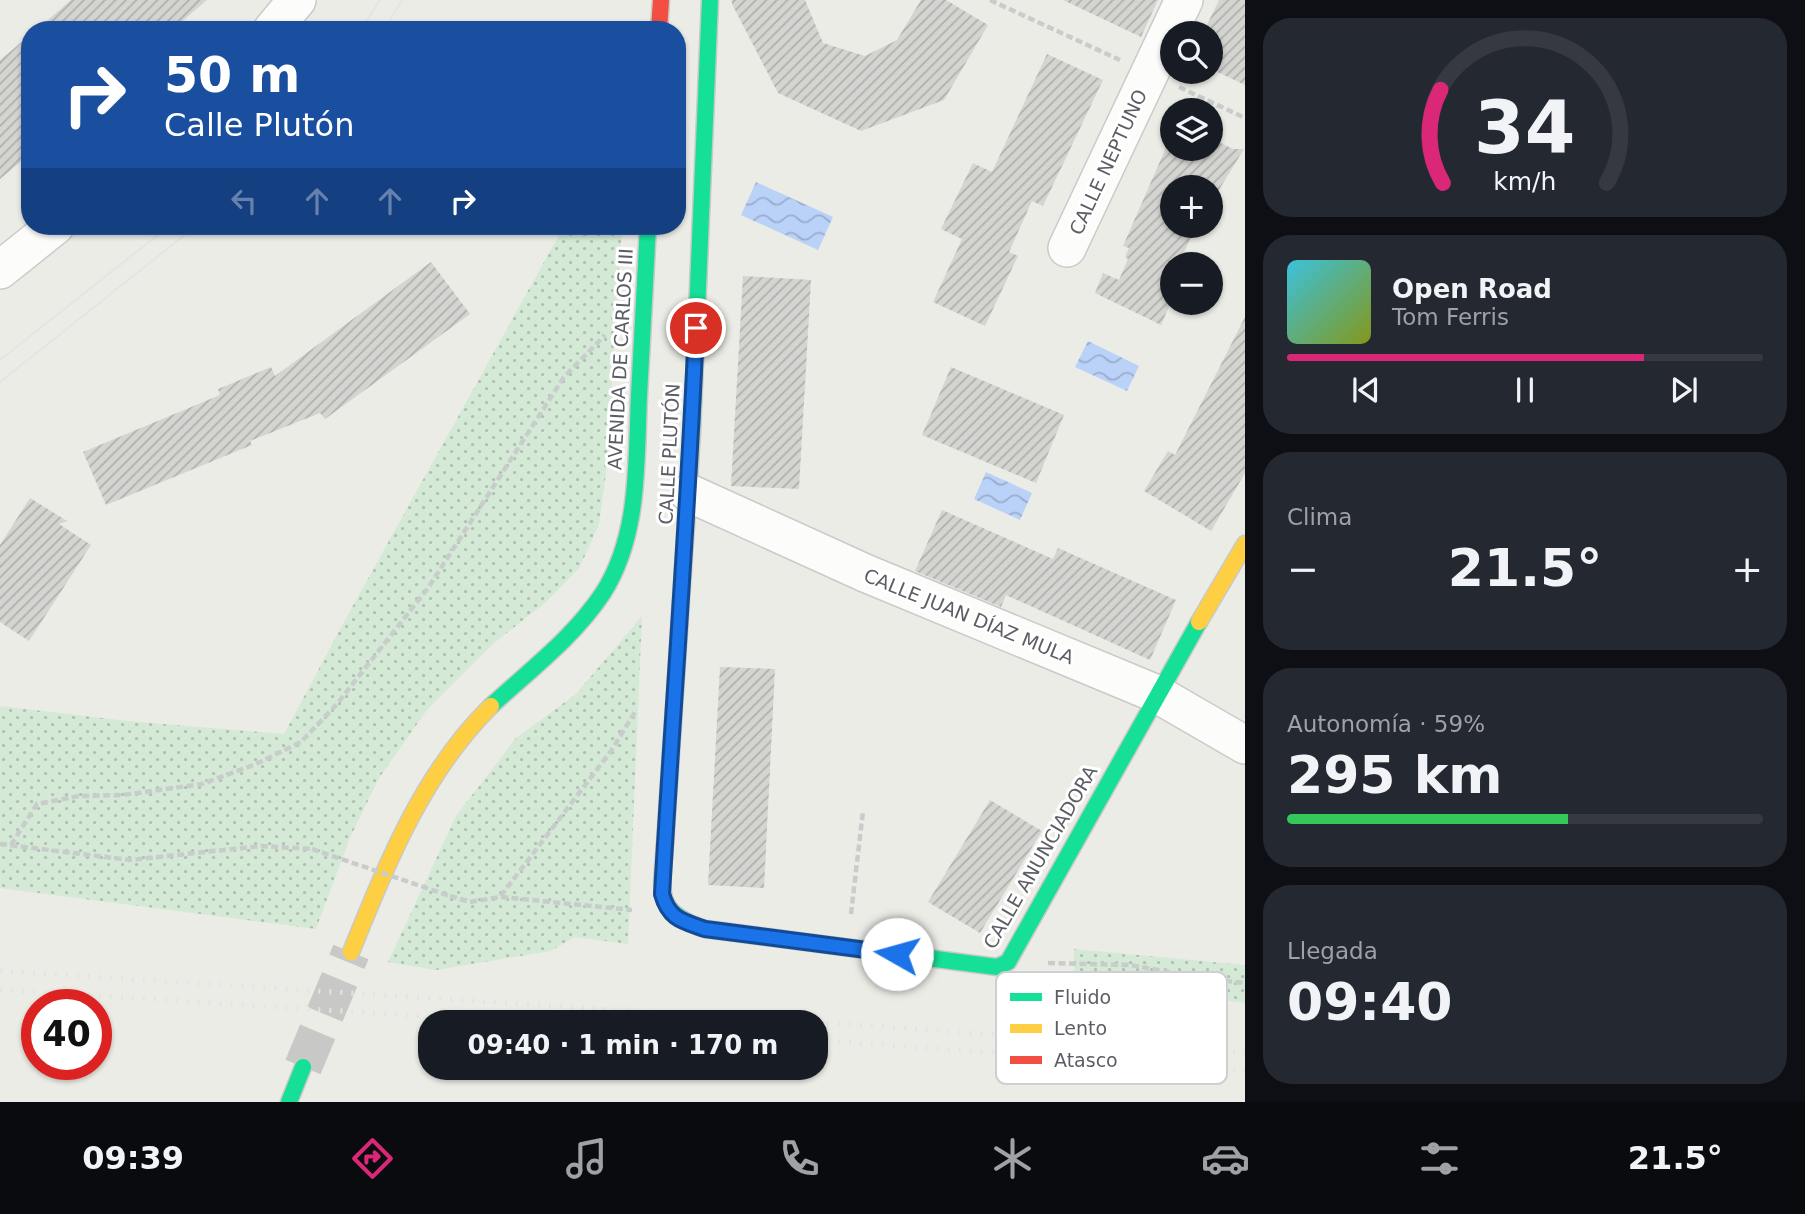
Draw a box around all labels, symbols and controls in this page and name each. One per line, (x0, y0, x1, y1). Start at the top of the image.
map controls (1160, 21, 1223, 315)
button: search (1160, 21, 1223, 84)
text: 50 m (164, 47, 300, 104)
icon: right (49, 49, 140, 140)
street label: CALLE NEPTUNO (1065, 86, 1151, 238)
text: 34 (1474, 86, 1576, 171)
button: layers (1160, 98, 1223, 161)
text: Calle Plutón (164, 106, 354, 144)
text: km/h (1493, 167, 1557, 196)
button: + (1160, 175, 1223, 238)
icon: left (225, 182, 263, 220)
icon: ahead (298, 182, 336, 220)
icon: ahead (371, 182, 409, 220)
icon: right (444, 182, 482, 220)
street label: AVENIDA DE CARLOS III (603, 248, 637, 470)
button: − (1160, 252, 1223, 315)
text: Open Road (1392, 274, 1552, 304)
pin (666, 298, 726, 358)
text: Tom Ferris (1392, 304, 1509, 330)
icon: arrive (677, 309, 715, 347)
icon: previous (1347, 371, 1385, 409)
icon: pause (1506, 371, 1544, 409)
icon: next (1665, 371, 1703, 409)
street label: CALLE PLUTÓN (653, 383, 684, 525)
text: Clima (1287, 504, 1352, 530)
text: 21.5° (1448, 538, 1602, 598)
text: − (1287, 547, 1319, 591)
text: + (1731, 547, 1763, 591)
street label: CALLE JUAN DÍAZ MULA (861, 564, 1077, 668)
text: Autonomía · 59% (1287, 711, 1485, 737)
text: 295 km (1287, 745, 1502, 805)
street label: CALLE ANUNCIADORA (979, 762, 1101, 952)
position arrow (860, 917, 934, 991)
text: Llegada (1287, 938, 1378, 964)
legend (996, 972, 1227, 1084)
text: 09:40 (1287, 972, 1453, 1032)
text: Fluido (1054, 986, 1111, 1008)
speed limit sign: 40 (21, 989, 112, 1080)
text: Lento (1054, 1017, 1107, 1039)
text: 09:40 · 1 min · 170 m (468, 1030, 778, 1060)
text: Atasco (1054, 1049, 1118, 1071)
icon: directions (348, 1134, 397, 1183)
icon: music (562, 1134, 611, 1183)
icon: phone (775, 1134, 824, 1183)
icon: climate (988, 1134, 1037, 1183)
icon: car (1201, 1134, 1250, 1183)
icon: filters (1415, 1134, 1464, 1183)
text: 09:39 (82, 1139, 184, 1177)
text: 21.5° (1628, 1139, 1723, 1177)

